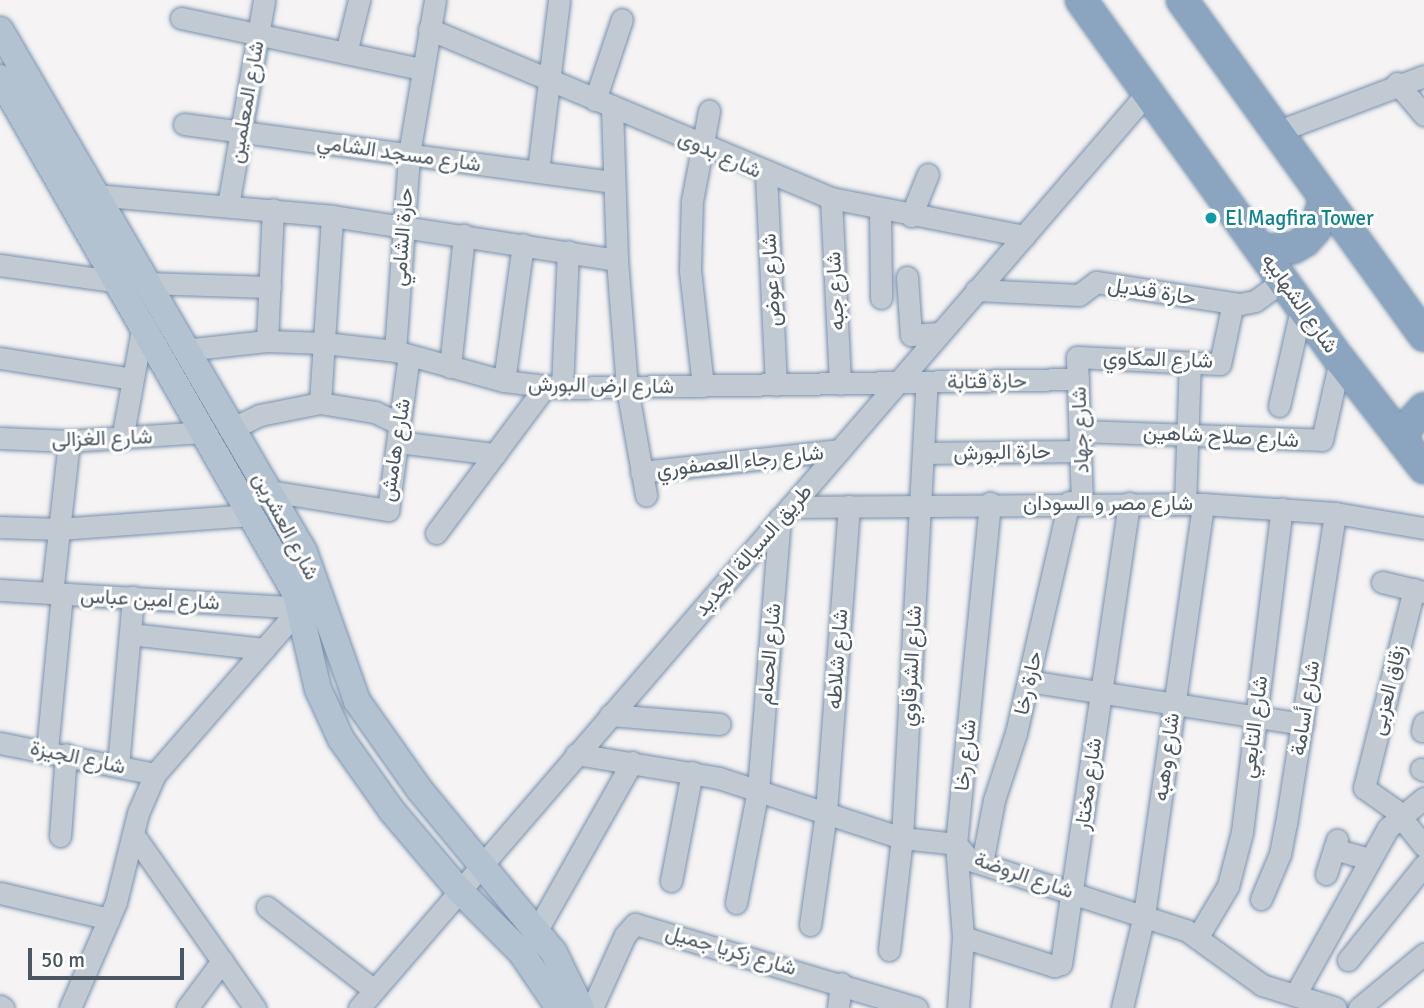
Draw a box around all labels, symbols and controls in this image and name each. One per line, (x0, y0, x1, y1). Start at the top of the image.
street label: شارع المعلمين (223, 39, 269, 165)
street label: شارع بدوى (675, 125, 765, 183)
street label: شارع مسجد الشامي (315, 129, 483, 177)
street label: حارة الشامي (386, 187, 418, 287)
place label: El Magfira Tower (1225, 205, 1374, 231)
marker: El Magfira Tower (1203, 210, 1219, 226)
street label: شارع عوض (756, 233, 786, 327)
street label: شارع الشهابيه (1256, 248, 1344, 358)
street label: شارع جبه (820, 251, 850, 331)
street label: حارة قنديل (1106, 272, 1198, 310)
street label: شارع المكاوي (1103, 344, 1213, 374)
street label: حارة قتابة (947, 368, 1027, 394)
street label: شارع ارض البورش (528, 371, 674, 399)
street label: شارع جهاد (1066, 386, 1094, 474)
street label: شارع هامش (374, 397, 416, 503)
street label: شارع صلاح شاهين (1143, 419, 1299, 453)
street label: شارع الغزالى (51, 424, 153, 452)
street label: حارة البورش (953, 439, 1051, 465)
street label: شارع رجاء العصفوري (655, 440, 825, 482)
street label: شارع العشرين (247, 468, 325, 584)
street label: طريق السيالة الجديد (689, 479, 817, 621)
street label: شارع مصر و السودان (1023, 490, 1193, 516)
street label: شارع امين عباس (80, 583, 220, 615)
street label: شارع الحمام (752, 602, 786, 706)
street label: شارع الشرقاوي (895, 605, 927, 727)
street label: شارع شلاطه (821, 608, 853, 710)
street label: زقاق العزبى (1365, 642, 1411, 738)
street label: حارة رخا (1008, 649, 1048, 717)
street label: شارع أسامة (1285, 659, 1325, 757)
street label: شارع التابعي (1235, 674, 1273, 780)
street label: شارع وهبه (1147, 711, 1185, 803)
street label: شارع رخا (949, 718, 981, 792)
street label: شارع الجيزة (28, 735, 128, 779)
street label: شارع مختار (1069, 736, 1107, 832)
street label: شارع الروضة (971, 846, 1077, 904)
street label: شارع زكريا جميل (663, 919, 799, 981)
scale bar (32, 934, 187, 978)
text: 50 m (41, 947, 85, 973)

